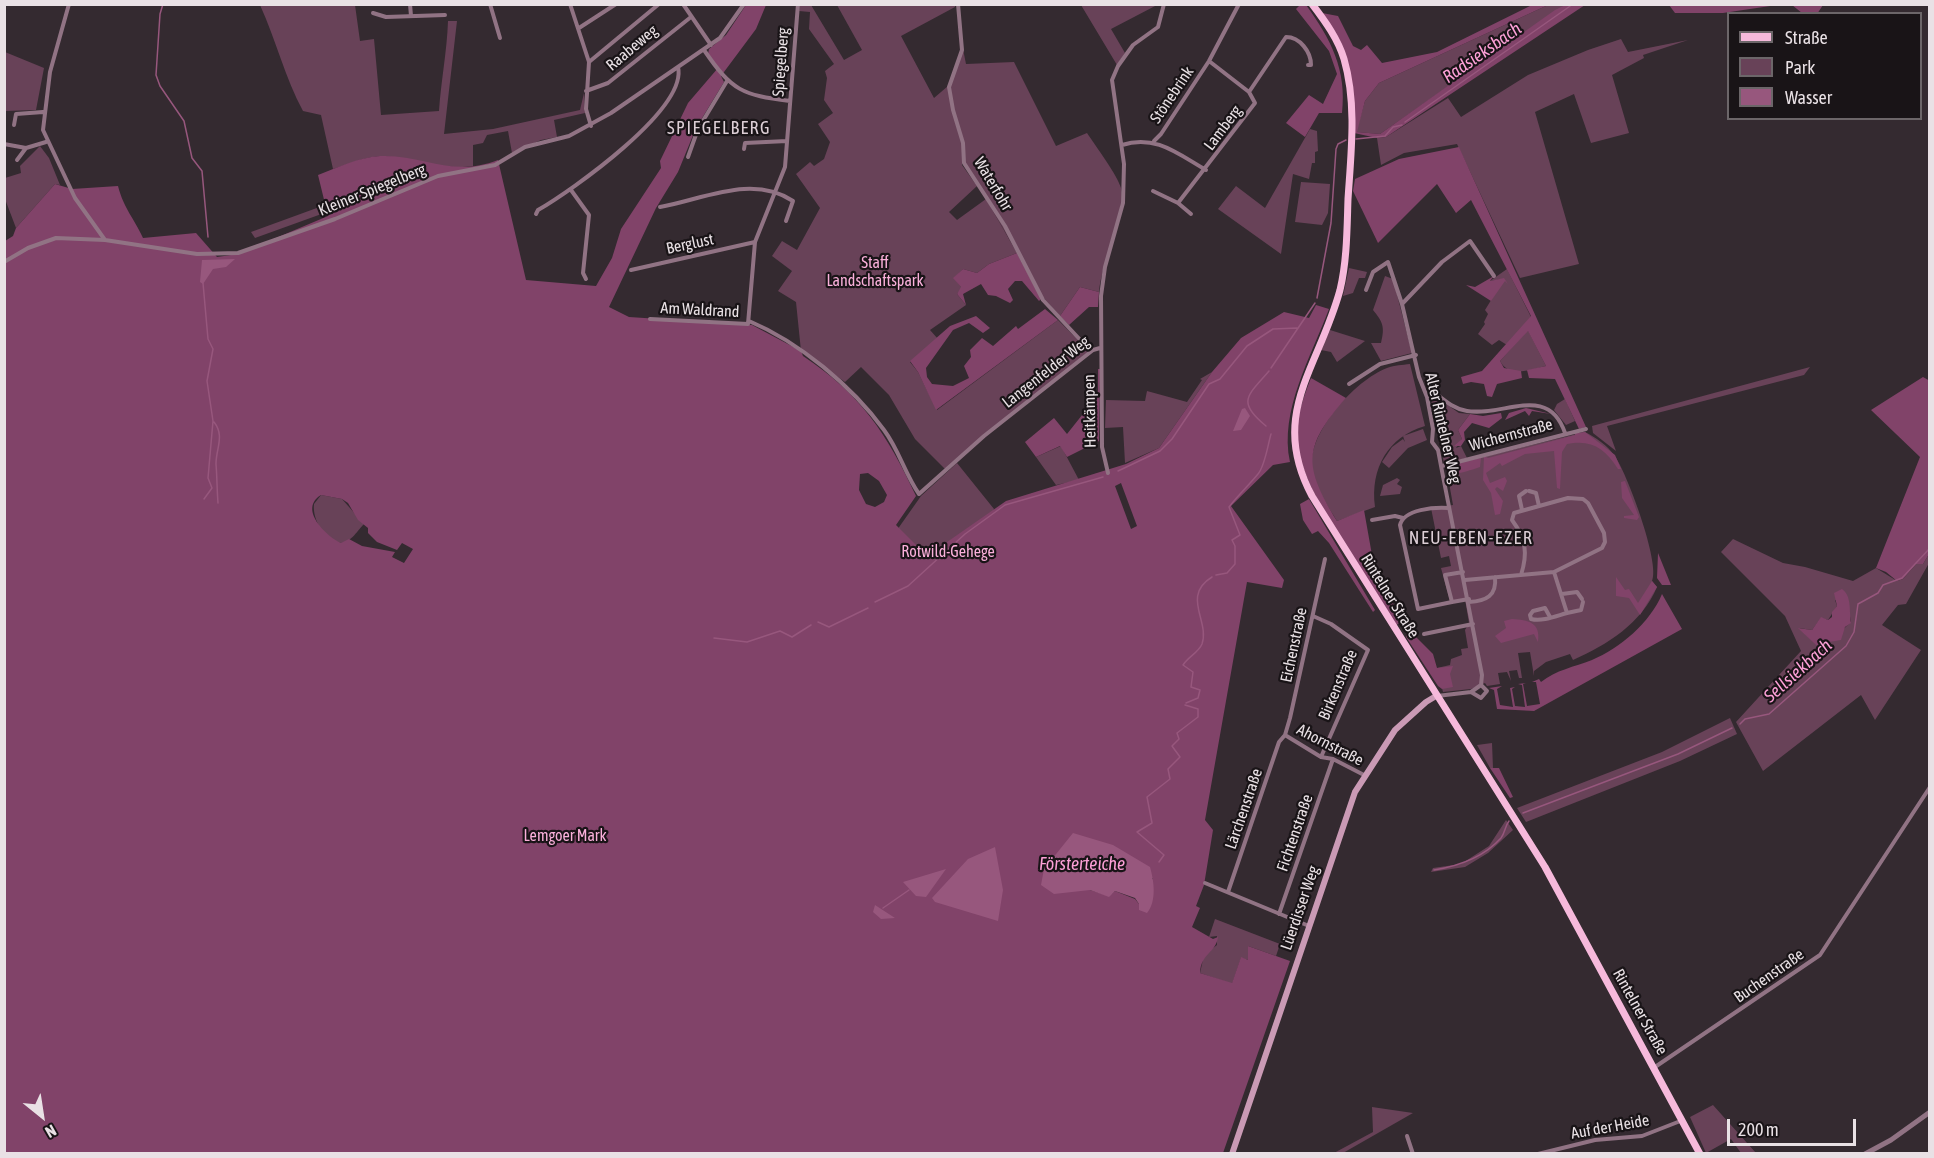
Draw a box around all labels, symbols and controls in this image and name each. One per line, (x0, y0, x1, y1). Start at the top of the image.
legend (1727, 12, 1922, 120)
water label: Radsieksbach (1438, 18, 1526, 88)
street label: Raabeweg (602, 21, 662, 75)
street label: Spiegelberg (769, 27, 793, 97)
text: Straße (1785, 27, 1828, 48)
text: Park (1785, 57, 1815, 78)
street label: Stönebrink (1146, 63, 1198, 127)
text: Wasser (1785, 87, 1832, 108)
street label: Lamberg (1200, 102, 1246, 154)
district label: SPIEGELBERG (667, 117, 771, 139)
street label: Waterfohr (970, 154, 1016, 214)
street label: Kleiner Spiegelberg (316, 160, 428, 220)
street label: Berglust (664, 230, 716, 258)
park label: Staff Landschaftspark (826, 253, 924, 291)
street label: Am Waldrand (660, 298, 740, 322)
street label: Langenfelder Weg (998, 332, 1094, 412)
street label: Alter Rintelner Weg (1421, 371, 1465, 485)
street label: Heitkämpen (1080, 374, 1100, 448)
street label: Wichernstraße (1467, 415, 1555, 455)
district label: NEU-EBEN-EZER (1409, 527, 1533, 549)
park label: Rotwild-Gehege (901, 542, 995, 562)
street label: Rintelner Straße (1357, 551, 1423, 641)
street label: Eichenstraße (1277, 606, 1311, 684)
water label: Sellsiekbach (1760, 635, 1836, 707)
street label: Birkenstraße (1315, 647, 1361, 723)
street label: Ahornstraße (1293, 720, 1367, 770)
street label: Lärchenstraße (1221, 766, 1267, 852)
street label: Fichtenstraße (1273, 792, 1317, 874)
park label: Lemgoer Mark (523, 826, 607, 846)
water label: Försterteiche (1039, 853, 1125, 875)
street label: Lüerdisser Weg (1277, 863, 1323, 953)
street label: Buchenstraße (1730, 945, 1808, 1007)
street label: Rintelner Straße (1609, 966, 1671, 1058)
north arrow (12, 1086, 72, 1146)
scale bar (1730, 1107, 1859, 1145)
street label: Auf der Heide (1569, 1111, 1651, 1143)
text: 200 m (1738, 1119, 1779, 1140)
text: N (42, 1121, 60, 1142)

